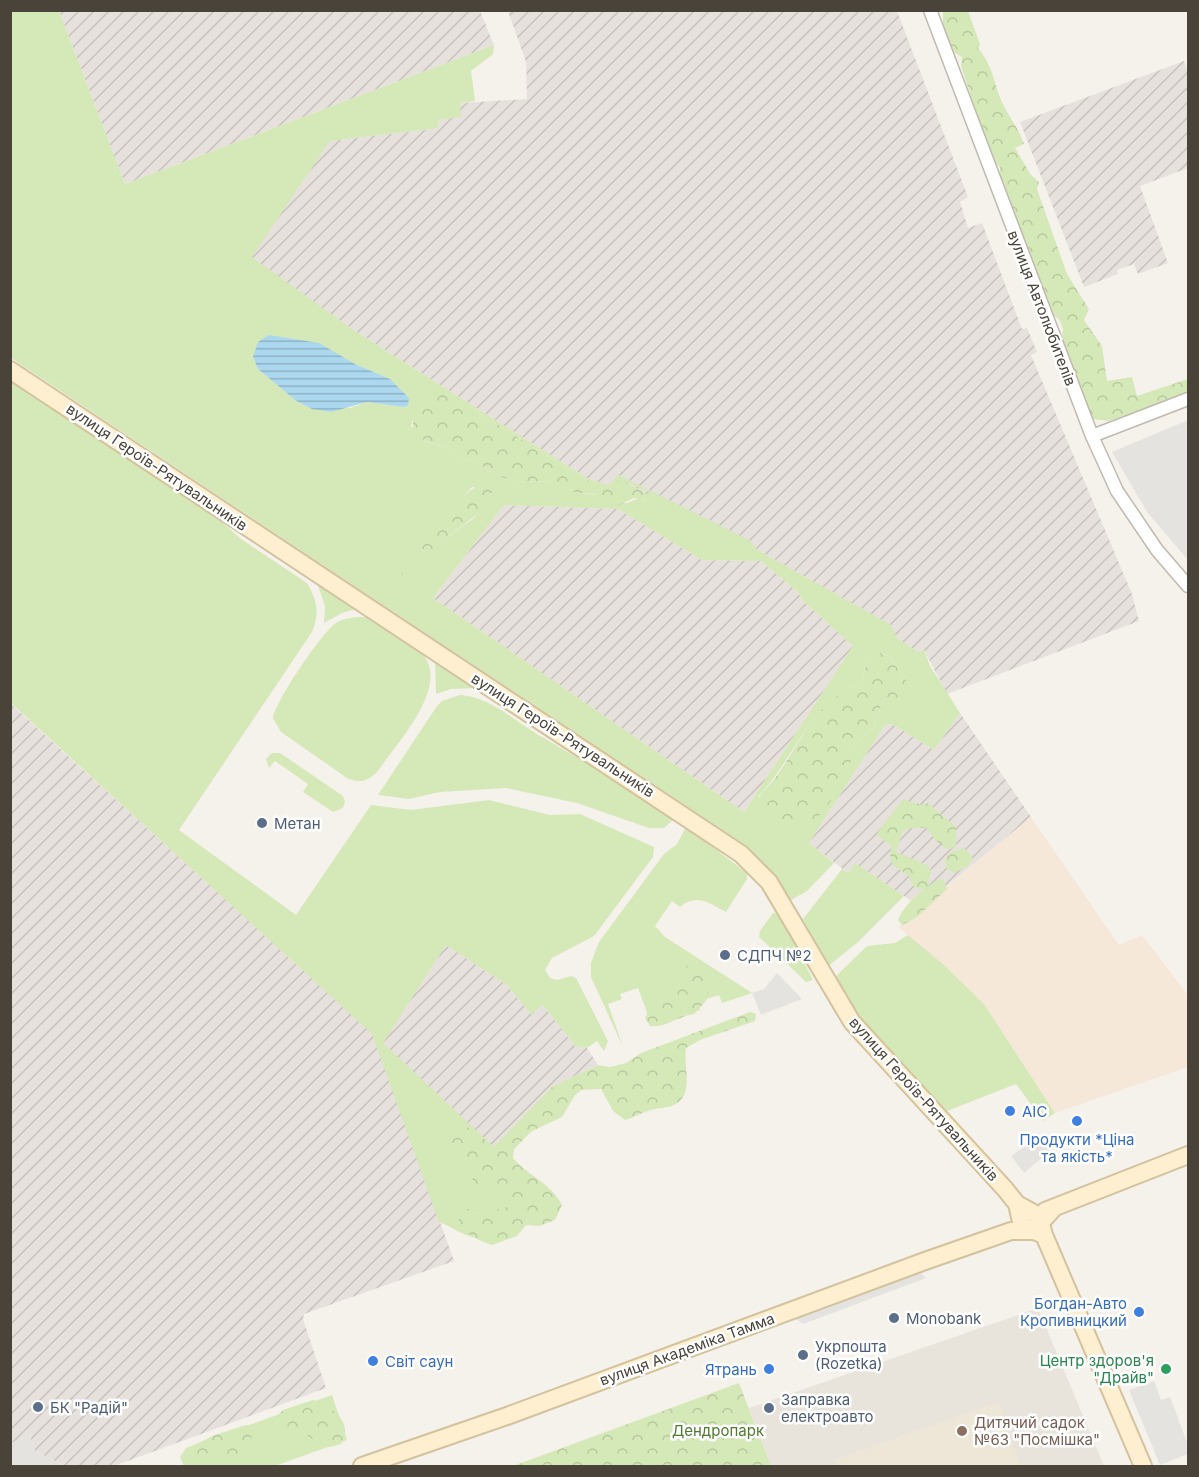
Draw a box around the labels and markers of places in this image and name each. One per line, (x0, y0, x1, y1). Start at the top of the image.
place label: Метан (274, 814, 321, 833)
marker: Метан (255, 816, 269, 830)
place label: СДПЧ №2 (737, 946, 812, 965)
marker: СДПЧ №2 (718, 948, 732, 962)
place label: АІС (1022, 1102, 1047, 1121)
marker: АІС (1003, 1104, 1017, 1118)
marker: Продукти *Ціна та якість* (1070, 1114, 1084, 1128)
place label: Продукти *Ціна та якість* (1020, 1130, 1134, 1166)
place label: Богдан-Авто Кропивницкий (1020, 1294, 1127, 1330)
marker: Богдан-Авто Кропивницкий (1132, 1305, 1146, 1319)
place label: Monobank (906, 1309, 982, 1328)
marker: Monobank (887, 1311, 901, 1325)
place label: Укрпошта (Rozetka) (815, 1337, 887, 1373)
marker: Укрпошта (Rozetka) (796, 1348, 810, 1362)
place label: Центр здоров'я "Драйв" (1040, 1351, 1154, 1387)
place label: Світ саун (385, 1352, 454, 1371)
marker: Світ саун (366, 1354, 380, 1368)
place label: Ятрань (705, 1360, 757, 1379)
marker: Ятрань (762, 1362, 776, 1376)
marker: Центр здоров'я "Драйв" (1159, 1362, 1173, 1376)
place label: Заправка електроавто (781, 1390, 873, 1426)
place label: БК "Радій" (50, 1398, 128, 1417)
marker: БК "Радій" (31, 1400, 45, 1414)
marker: Заправка електроавто (762, 1401, 776, 1415)
place label: Дитячий садок №63 "Посмішка" (974, 1413, 1100, 1449)
marker: Дитячий садок №63 "Посмішка" (955, 1424, 969, 1438)

